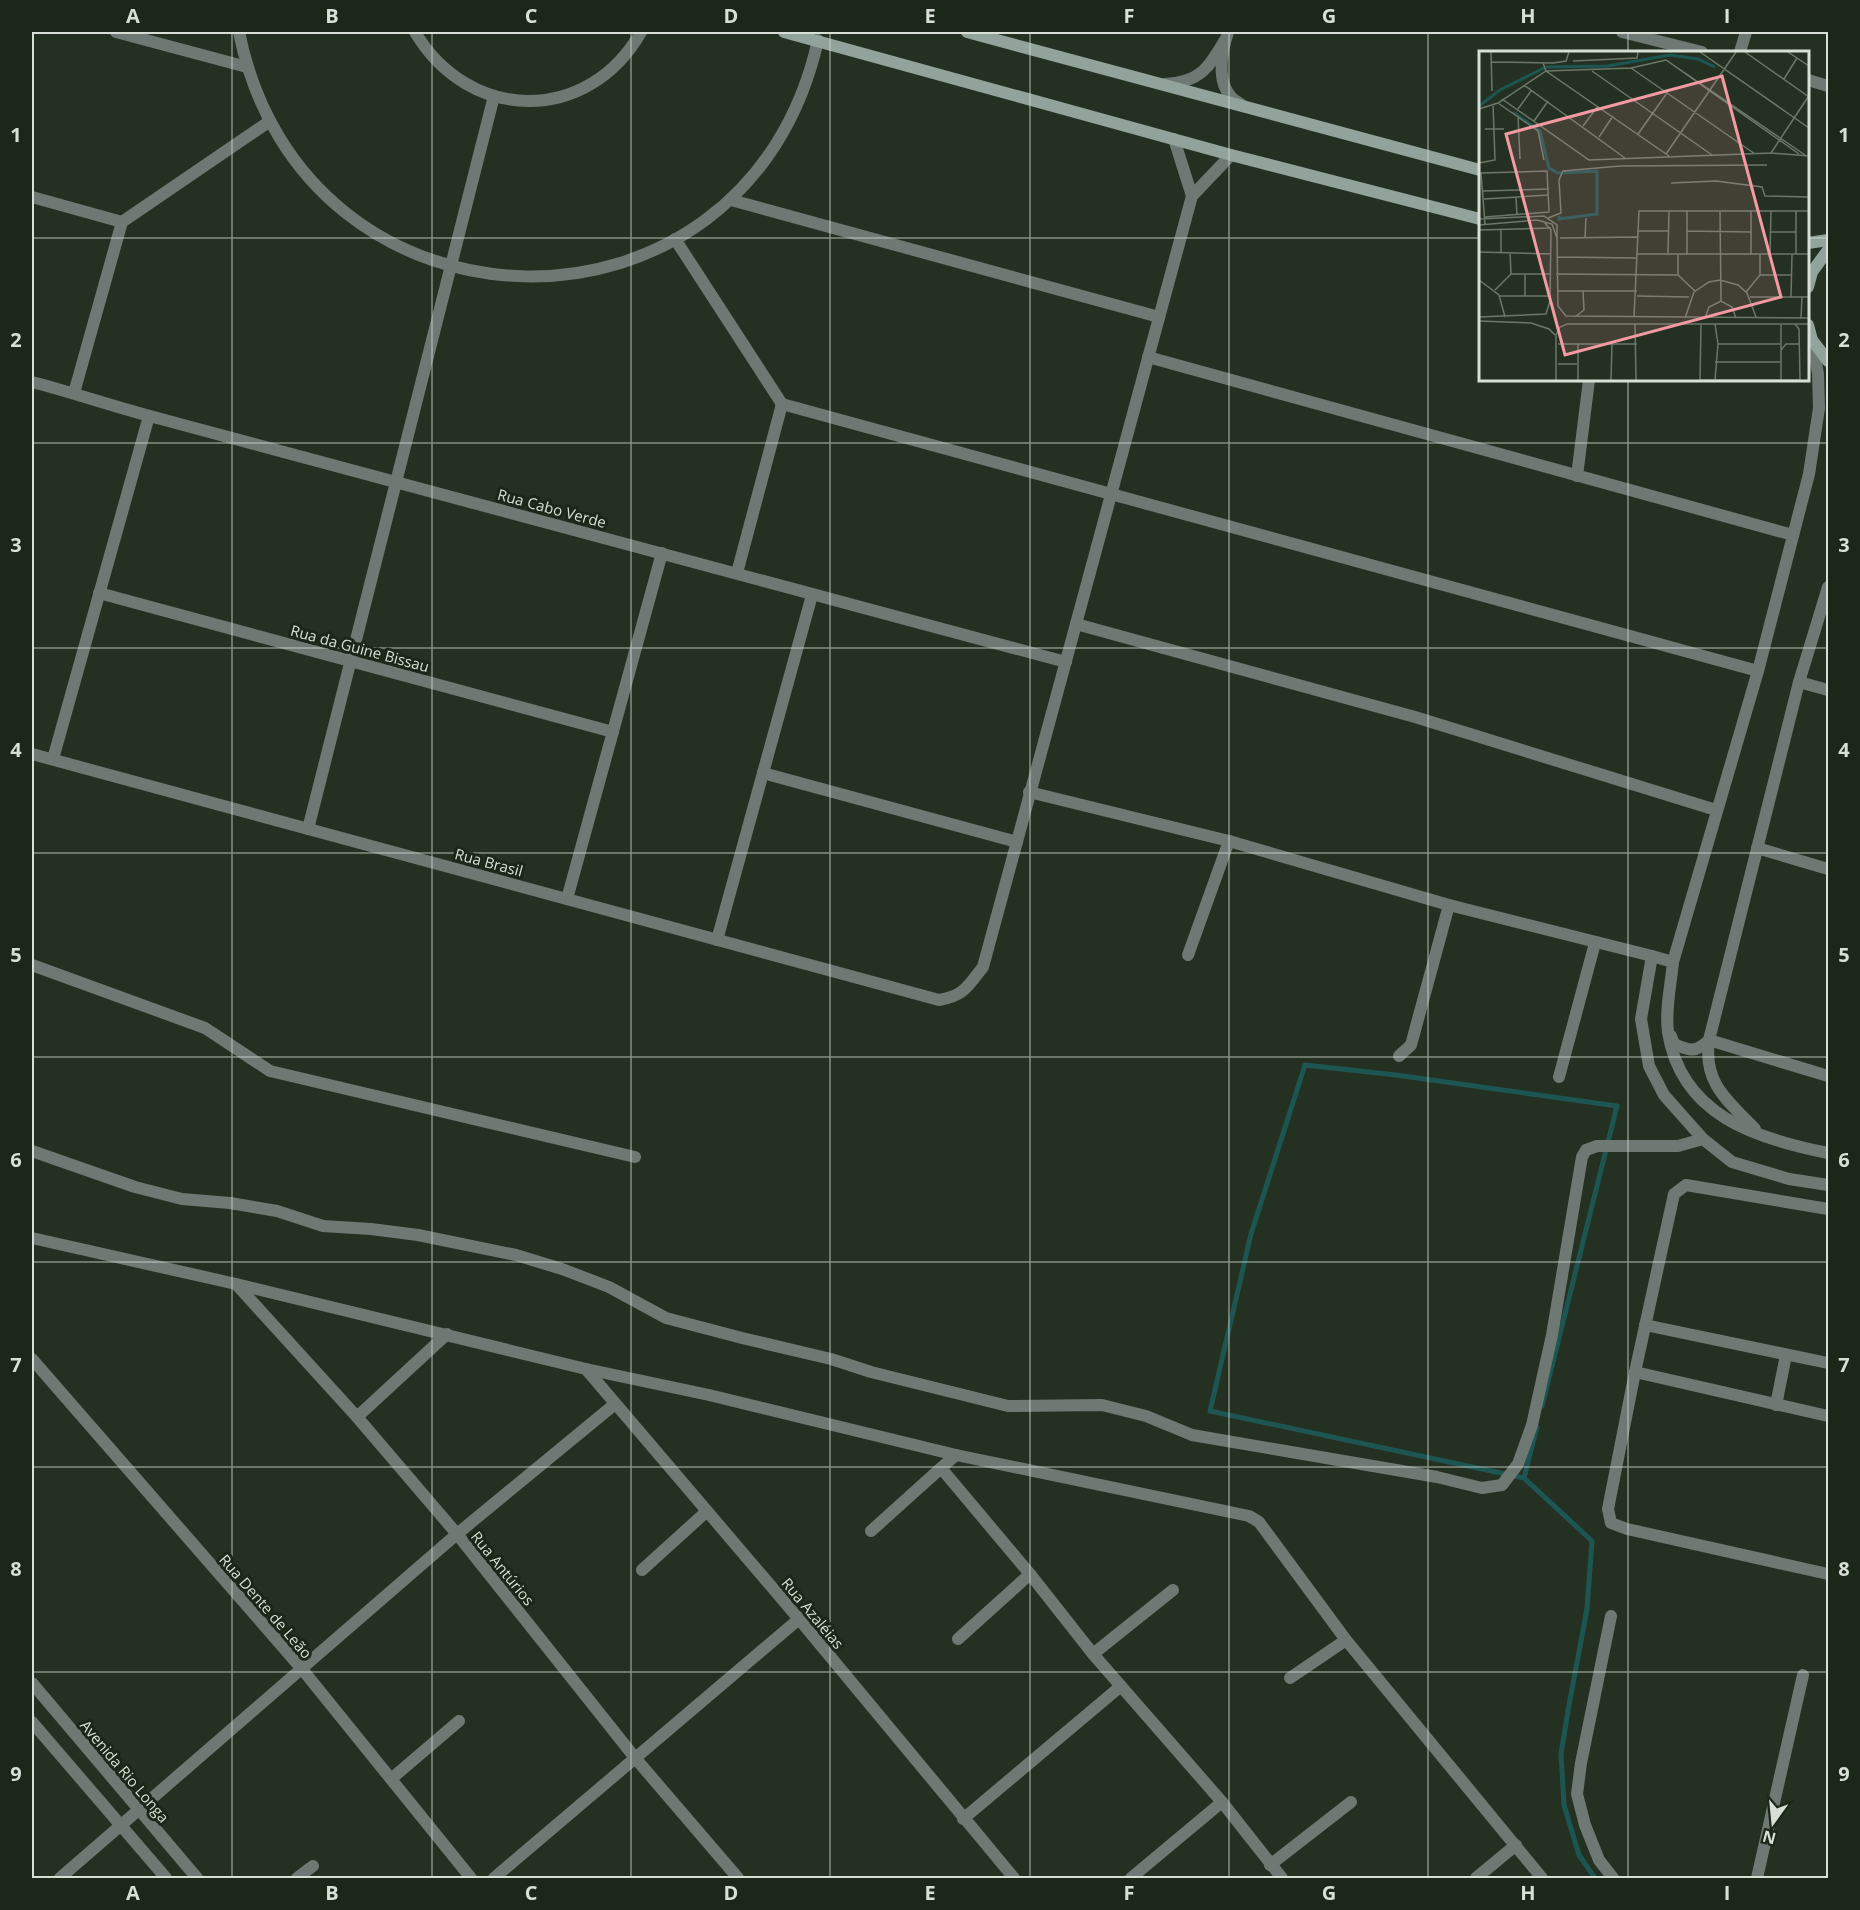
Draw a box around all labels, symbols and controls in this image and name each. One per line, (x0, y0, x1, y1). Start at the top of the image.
text: A (126, 2, 140, 29)
text: B (325, 2, 339, 29)
text: C (525, 2, 538, 29)
text: D (724, 2, 738, 29)
text: E (924, 2, 936, 29)
text: F (1124, 2, 1134, 29)
text: G (1322, 2, 1336, 29)
text: H (1520, 2, 1536, 29)
text: I (1724, 2, 1730, 29)
inset map (1479, 51, 1809, 381)
text: 1 (10, 121, 22, 148)
text: 1 (1838, 121, 1850, 148)
text: 2 (10, 326, 22, 353)
text: 2 (1838, 326, 1850, 353)
street label: Rua Cabo Verde (495, 484, 609, 532)
text: 3 (10, 531, 22, 558)
text: 3 (1838, 531, 1850, 558)
street label: Rua da Guine Bissau (288, 620, 432, 676)
text: 4 (10, 736, 22, 763)
text: 4 (1838, 736, 1850, 763)
street label: Rua Brasil (453, 843, 525, 881)
text: 5 (10, 941, 22, 968)
text: 5 (1838, 941, 1850, 968)
text: 6 (10, 1146, 22, 1173)
text: 6 (1838, 1146, 1850, 1173)
text: 7 (10, 1351, 22, 1378)
text: 7 (1838, 1351, 1850, 1378)
street label: Rua Antúrios (467, 1527, 539, 1609)
street label: Rua Dente de Leão (215, 1550, 317, 1662)
text: 8 (10, 1555, 22, 1582)
text: 8 (1838, 1555, 1850, 1582)
street label: Rua Azaléias (777, 1573, 849, 1653)
street label: Avenida Rio Longa (76, 1715, 174, 1827)
text: 9 (10, 1760, 22, 1787)
text: 9 (1838, 1760, 1850, 1787)
north arrow (1743, 1793, 1803, 1853)
text: N (1760, 1825, 1778, 1850)
text: A (126, 1879, 140, 1906)
text: B (325, 1879, 339, 1906)
text: C (525, 1879, 538, 1906)
text: D (724, 1879, 738, 1906)
text: E (924, 1879, 936, 1906)
text: F (1124, 1879, 1134, 1906)
text: G (1322, 1879, 1336, 1906)
text: H (1520, 1879, 1536, 1906)
text: I (1724, 1879, 1730, 1906)

